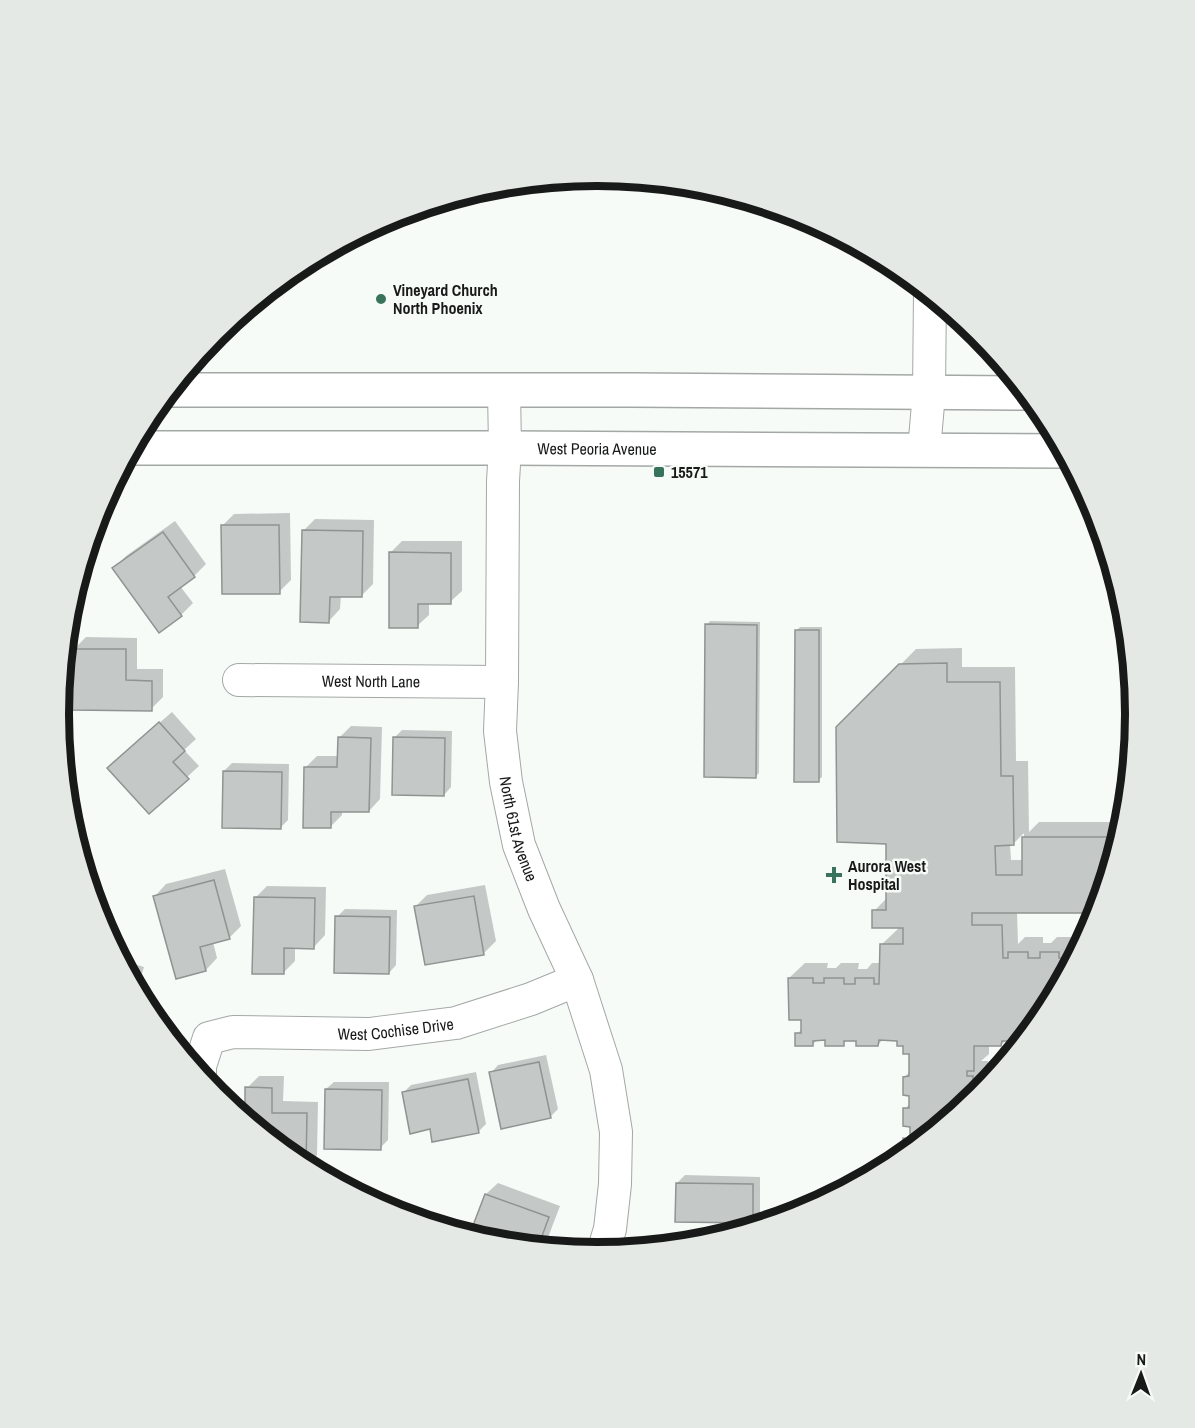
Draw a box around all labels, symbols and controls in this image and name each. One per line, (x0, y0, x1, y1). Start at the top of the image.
place label: Vineyard Church North Phoenix (393, 279, 498, 319)
marker: Vineyard Church North Phoenix (374, 292, 388, 306)
street label: West Peoria Avenue (537, 437, 657, 460)
place label: 15571 (671, 461, 708, 483)
marker: 15571 (652, 465, 666, 479)
street label: West North Lane (322, 670, 420, 692)
street label: North 61st Avenue (494, 775, 543, 884)
place label: Aurora West Hospital (848, 855, 926, 895)
marker: Aurora West Hospital (825, 866, 843, 884)
street label: West Cochise Drive (337, 1012, 455, 1045)
north arrow (1111, 1344, 1171, 1404)
text: N (1136, 1348, 1146, 1370)

